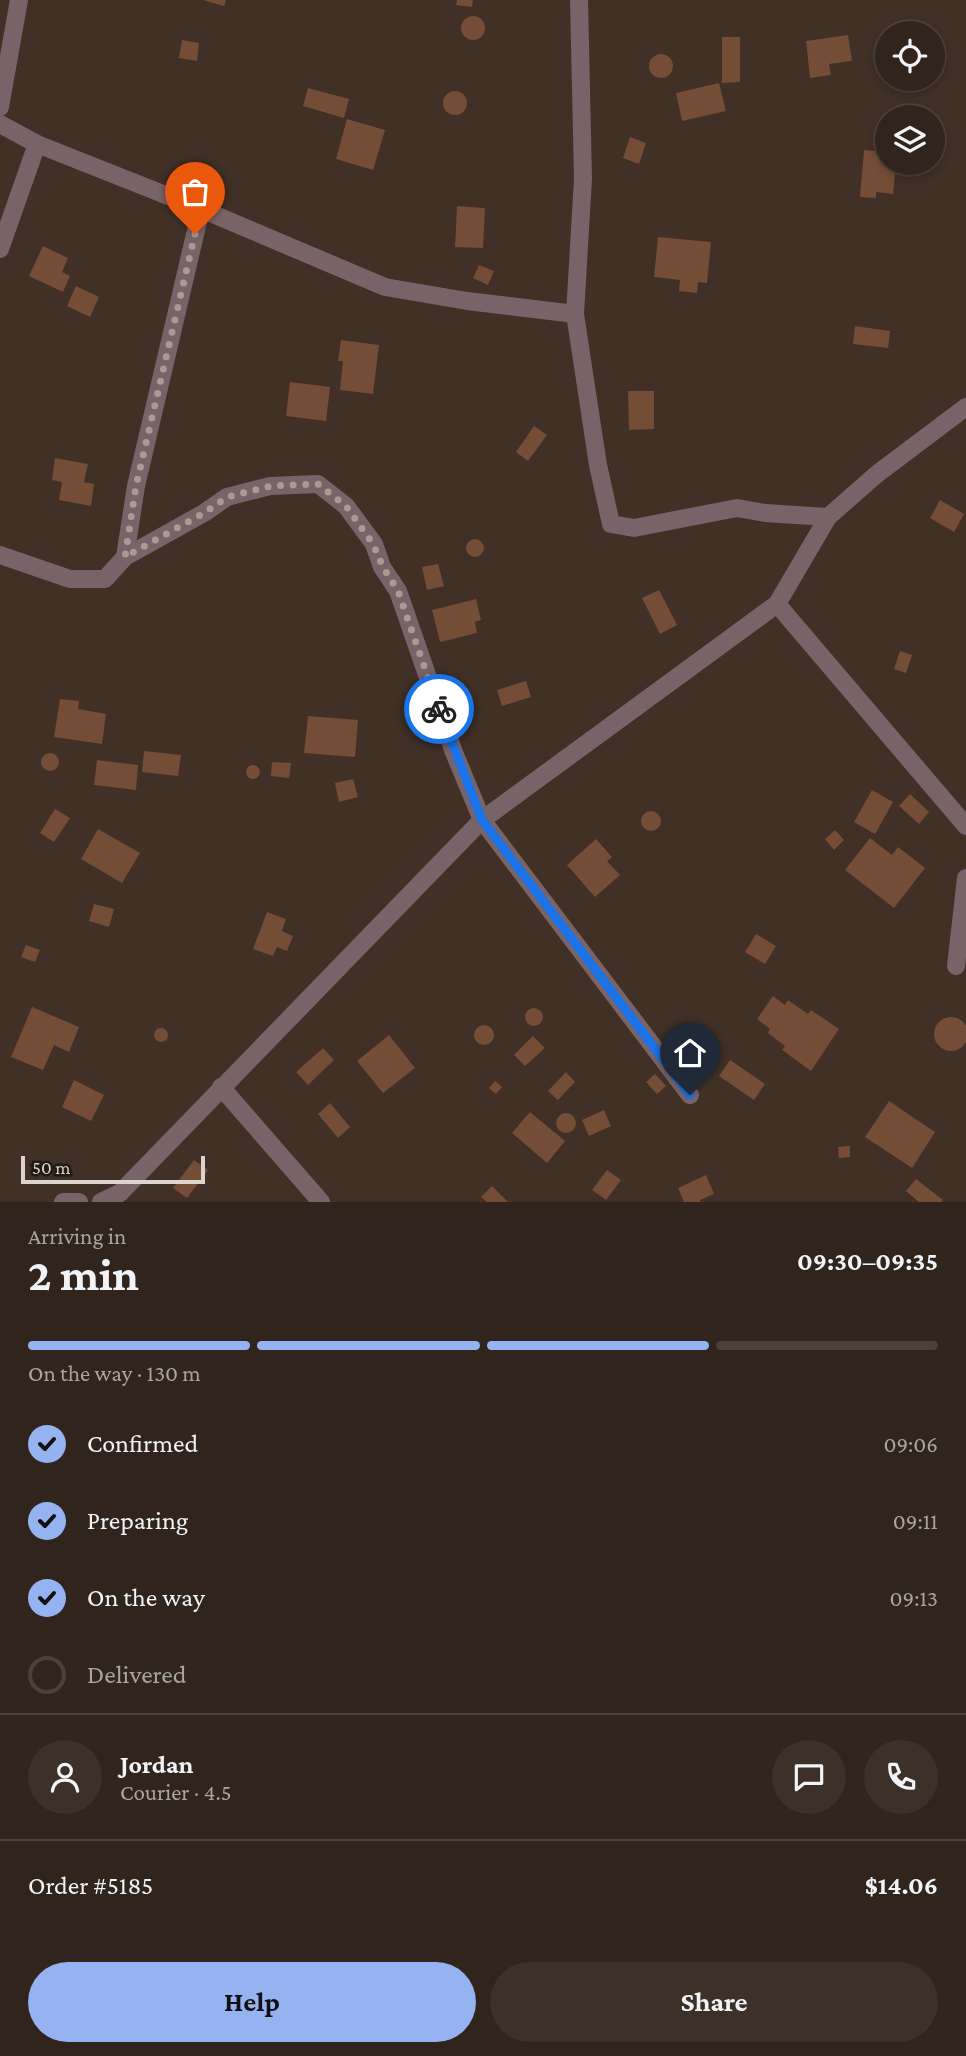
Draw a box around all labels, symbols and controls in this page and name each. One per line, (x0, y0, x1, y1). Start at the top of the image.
map controls (875, 21, 945, 175)
button: locate (875, 21, 945, 91)
button: layers (875, 105, 945, 175)
pin (165, 162, 225, 234)
icon: bag (176, 173, 214, 211)
courier (404, 674, 474, 744)
icon: bike (420, 690, 458, 728)
pin (660, 1023, 720, 1095)
icon: home (671, 1034, 709, 1072)
scale bar (21, 1153, 205, 1185)
text: 50 m (32, 1157, 71, 1178)
text: Arriving in (28, 1223, 126, 1249)
text: 09:30–09:35 (797, 1247, 938, 1276)
text: 2 min (28, 1249, 139, 1300)
text: On the way · 130 m (28, 1360, 201, 1386)
icon: check (28, 1425, 66, 1463)
text: Confirmed (87, 1429, 198, 1458)
text: 09:06 (883, 1431, 938, 1457)
icon: check (28, 1502, 66, 1540)
text: Preparing (87, 1506, 188, 1535)
text: 09:11 (893, 1508, 938, 1534)
icon: check (28, 1579, 66, 1617)
text: On the way (87, 1583, 205, 1612)
text: 09:13 (890, 1585, 938, 1611)
text: Delivered (87, 1660, 186, 1689)
button: person (28, 1740, 102, 1814)
button: chat (772, 1740, 846, 1814)
button: phone (864, 1740, 938, 1814)
text: Jordan (120, 1750, 194, 1779)
text: Courier · 4.5 (120, 1779, 232, 1805)
text: Order #5185 (28, 1871, 153, 1900)
text: $14.06 (865, 1871, 938, 1900)
button: Help (28, 1962, 476, 2042)
button: Share (490, 1962, 938, 2042)

